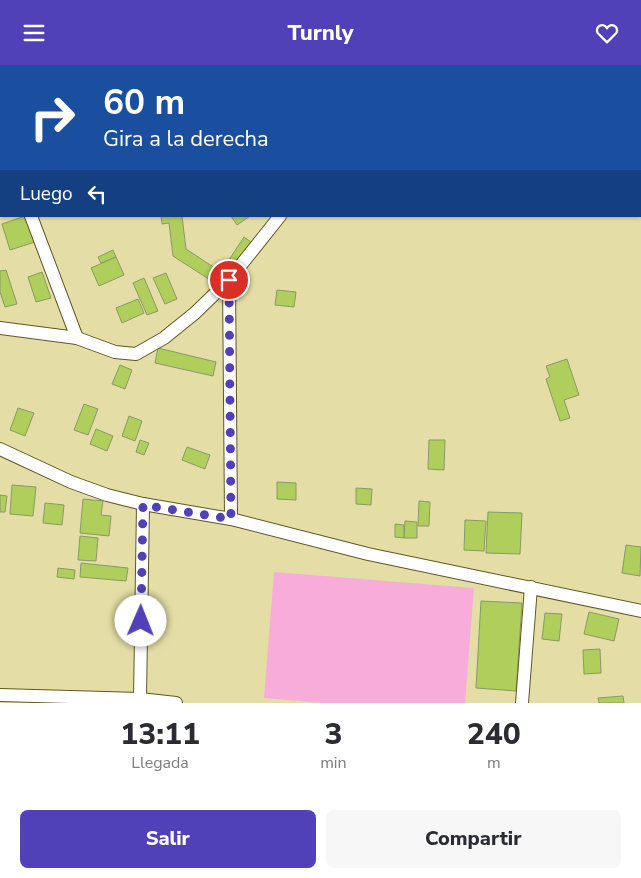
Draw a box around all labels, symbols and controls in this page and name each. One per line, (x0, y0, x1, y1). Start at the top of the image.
text: Turnly (287, 18, 354, 48)
icon: menu (20, 19, 48, 47)
icon: heart (593, 19, 621, 47)
text: 60 m (103, 79, 185, 126)
icon: right (20, 85, 85, 150)
text: Gira a la derecha (103, 124, 269, 154)
icon: left (83, 180, 111, 208)
text: Luego (20, 181, 73, 207)
pin (208, 259, 250, 301)
icon: arrive (215, 266, 243, 294)
position arrow (114, 594, 166, 646)
text: 13:11 (120, 714, 200, 755)
text: 3 (324, 714, 342, 755)
text: 240 (467, 714, 521, 755)
text: Llegada (131, 752, 189, 774)
text: min (320, 752, 347, 774)
text: m (487, 752, 501, 774)
button: Salir (20, 810, 316, 868)
button: Compartir (326, 810, 621, 868)

